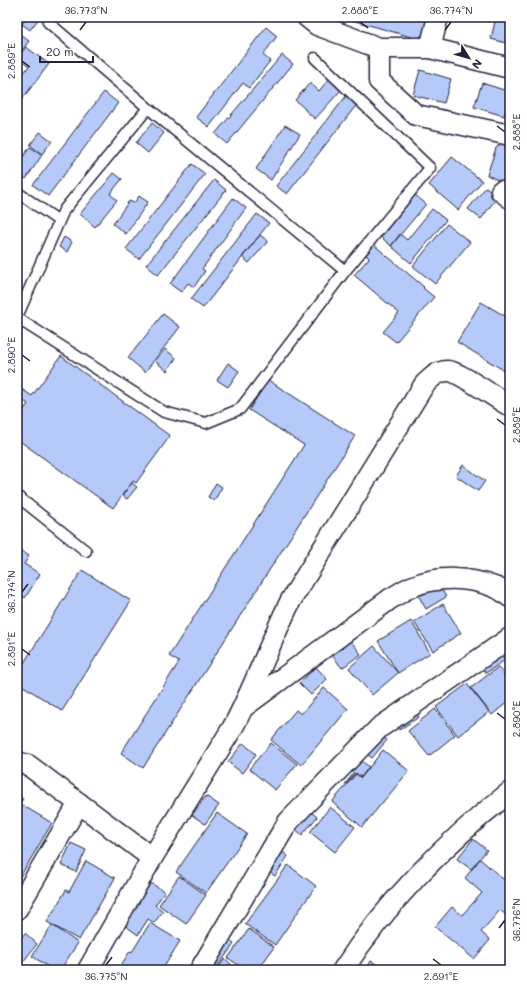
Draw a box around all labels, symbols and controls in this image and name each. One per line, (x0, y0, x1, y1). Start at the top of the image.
text: 36.773°N (64, 3, 108, 17)
text: 2.888°E (342, 3, 378, 17)
text: 36.774°N (429, 3, 473, 17)
scale bar (40, 38, 93, 64)
north arrow (449, 38, 489, 78)
text: 2.889°E (4, 43, 18, 79)
text: 20 m (46, 43, 74, 59)
text: N (469, 56, 486, 72)
text: 2.888°E (509, 114, 523, 150)
text: 2.890°E (4, 337, 18, 373)
text: 2.889°E (509, 407, 523, 443)
text: 36.774°N (4, 570, 18, 614)
text: 2.891°E (4, 631, 18, 666)
text: 2.890°E (509, 701, 523, 737)
text: 36.776°N (509, 898, 523, 942)
text: 36.775°N (84, 969, 128, 983)
text: 2.891°E (424, 969, 459, 983)

